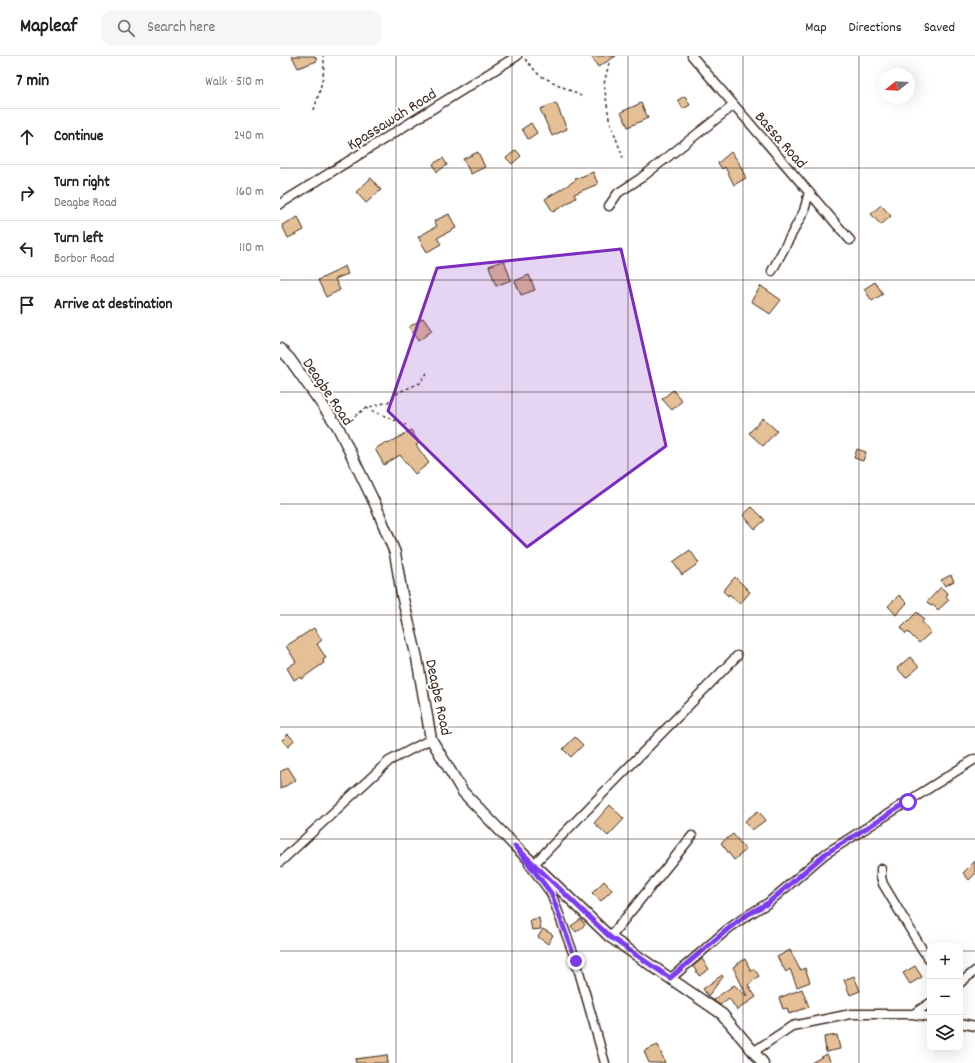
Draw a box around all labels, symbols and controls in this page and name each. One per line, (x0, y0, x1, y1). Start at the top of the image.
search box (101, 10, 381, 46)
text: Mapleaf (20, 14, 77, 41)
icon: search (115, 17, 137, 39)
text: Search here (147, 17, 215, 39)
text: Map (805, 18, 827, 38)
text: Directions (849, 18, 902, 38)
text: Saved (924, 18, 955, 38)
north arrow (879, 68, 915, 104)
text: 7 min (16, 70, 49, 94)
text: Walk · 510 m (205, 73, 264, 92)
street label: Kpassawah Road (343, 83, 442, 157)
street label: Bassa Road (749, 107, 812, 174)
icon: ahead (16, 126, 38, 148)
text: Continue (54, 126, 103, 148)
text: 240 m (234, 127, 264, 146)
text: Turn right (54, 172, 110, 194)
icon: right (16, 182, 38, 204)
text: 160 m (236, 183, 264, 202)
text: Deagbe Road (54, 194, 117, 213)
text: Turn left (54, 228, 103, 250)
icon: left (16, 238, 38, 260)
text: 110 m (239, 239, 264, 258)
text: Borbor Road (54, 250, 114, 269)
icon: arrive (16, 294, 38, 316)
text: Arrive at destination (54, 294, 172, 316)
street label: Deagbe Road (296, 354, 358, 431)
street label: Deagbe Road (418, 657, 457, 738)
route start (899, 793, 917, 811)
map controls (927, 943, 963, 1051)
button: + (927, 943, 963, 979)
route end (567, 952, 585, 970)
button: − (927, 979, 963, 1015)
button: layers (927, 1015, 963, 1051)

